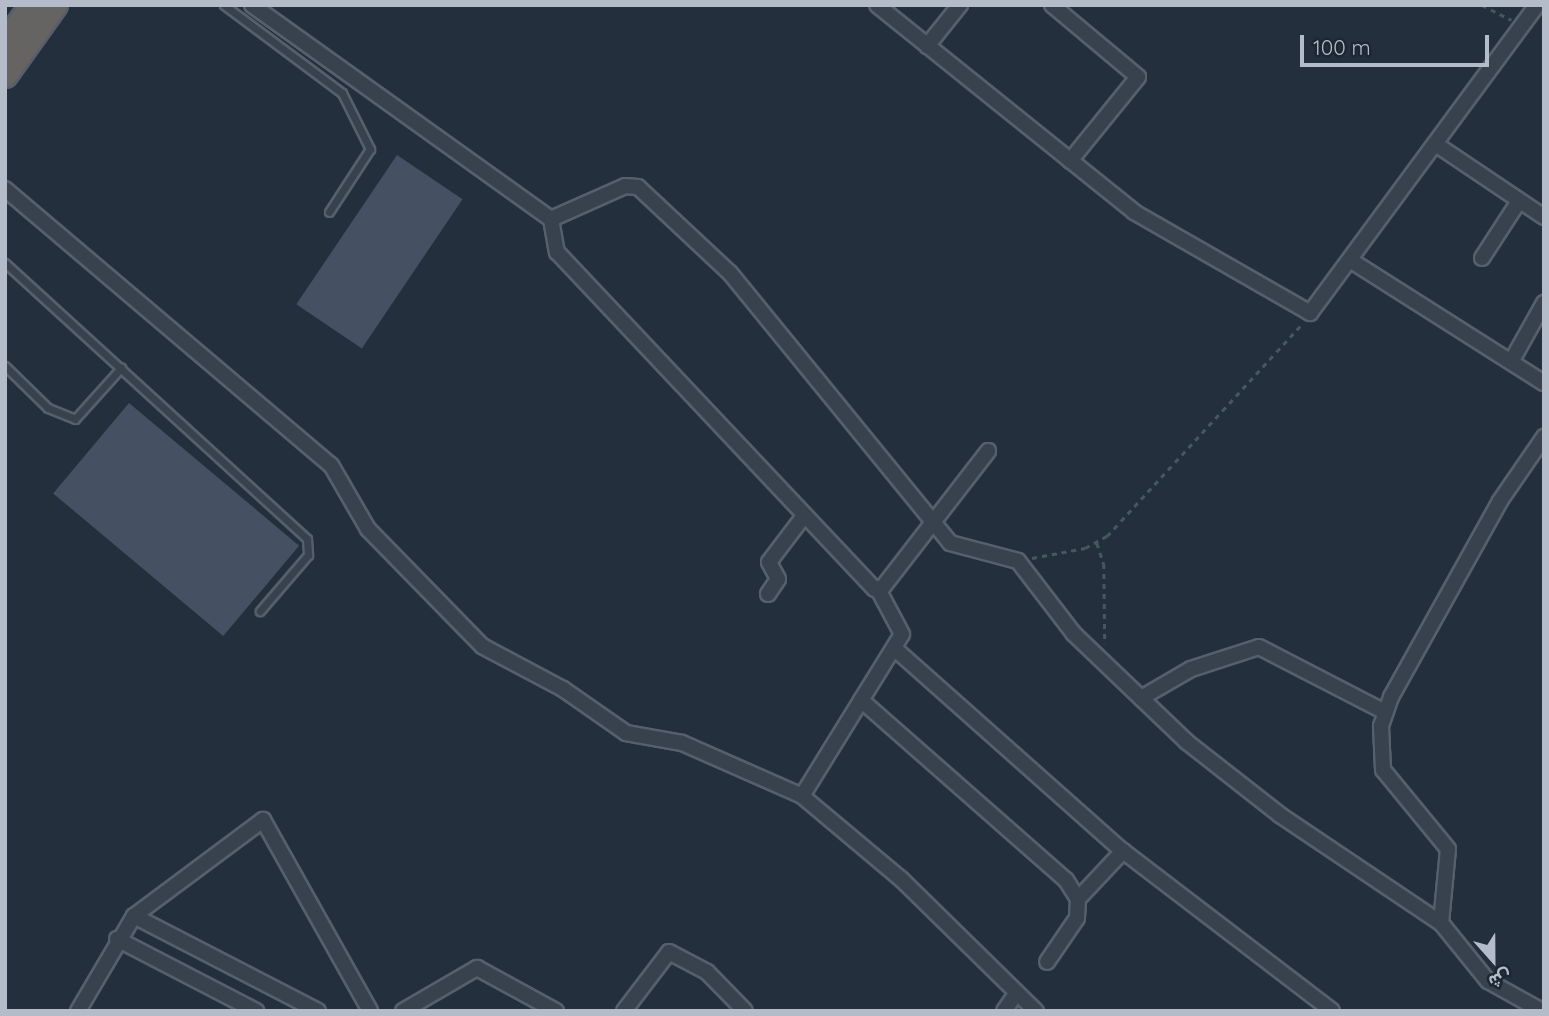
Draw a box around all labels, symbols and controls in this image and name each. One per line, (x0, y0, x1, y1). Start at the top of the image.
scale bar (1304, 21, 1493, 65)
text: 100 m (1313, 34, 1371, 60)
north arrow (1458, 925, 1528, 995)
text: ش (1486, 964, 1515, 995)

